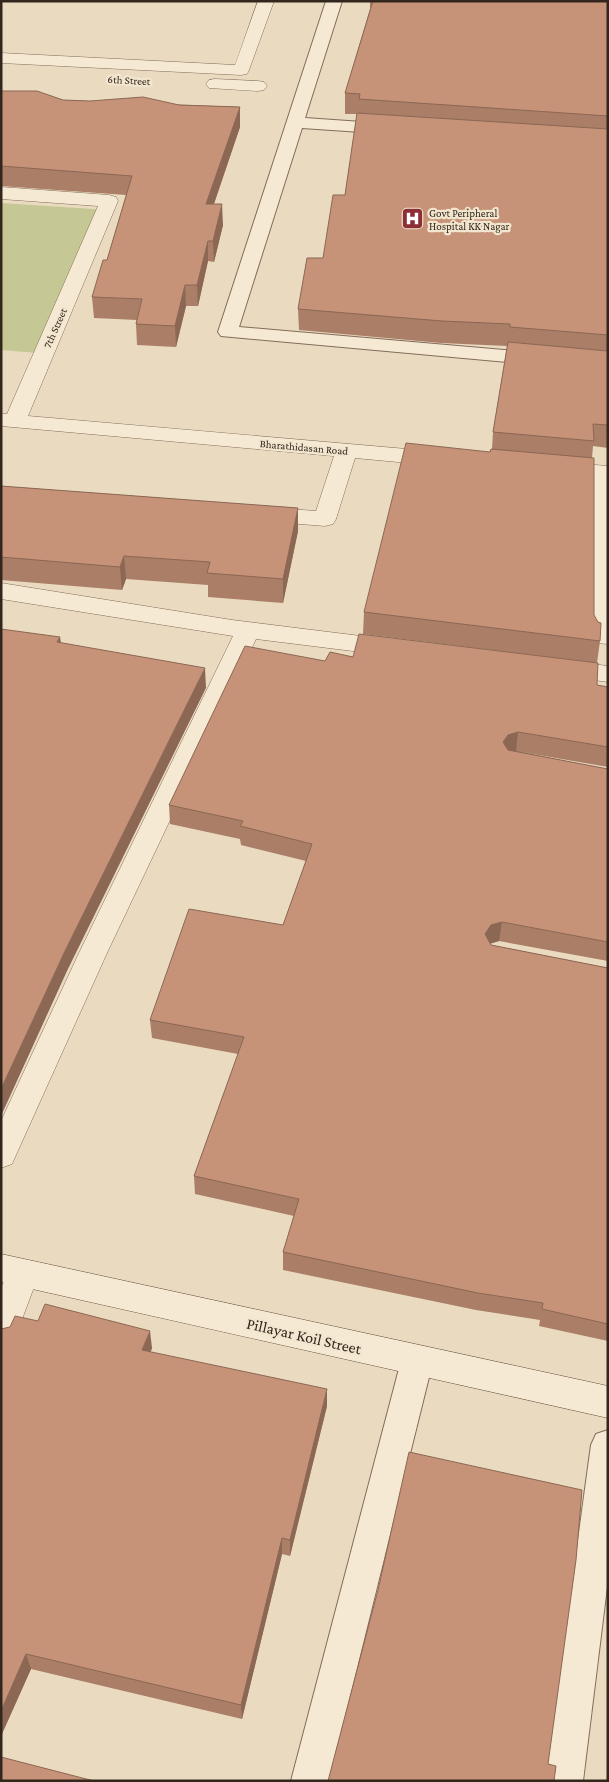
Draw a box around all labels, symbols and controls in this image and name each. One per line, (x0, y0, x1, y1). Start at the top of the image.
street label: 6th Street (107, 73, 151, 87)
hospital icon: Govt Peripheral Hospital KK Nagar (401, 207, 425, 231)
place label: Govt Peripheral Hospital KK Nagar (429, 207, 510, 233)
street label: 7th Street (41, 306, 69, 350)
street label: Bharathidasan Road (259, 437, 349, 457)
street label: Pillayar Koil Street (245, 1315, 364, 1359)

